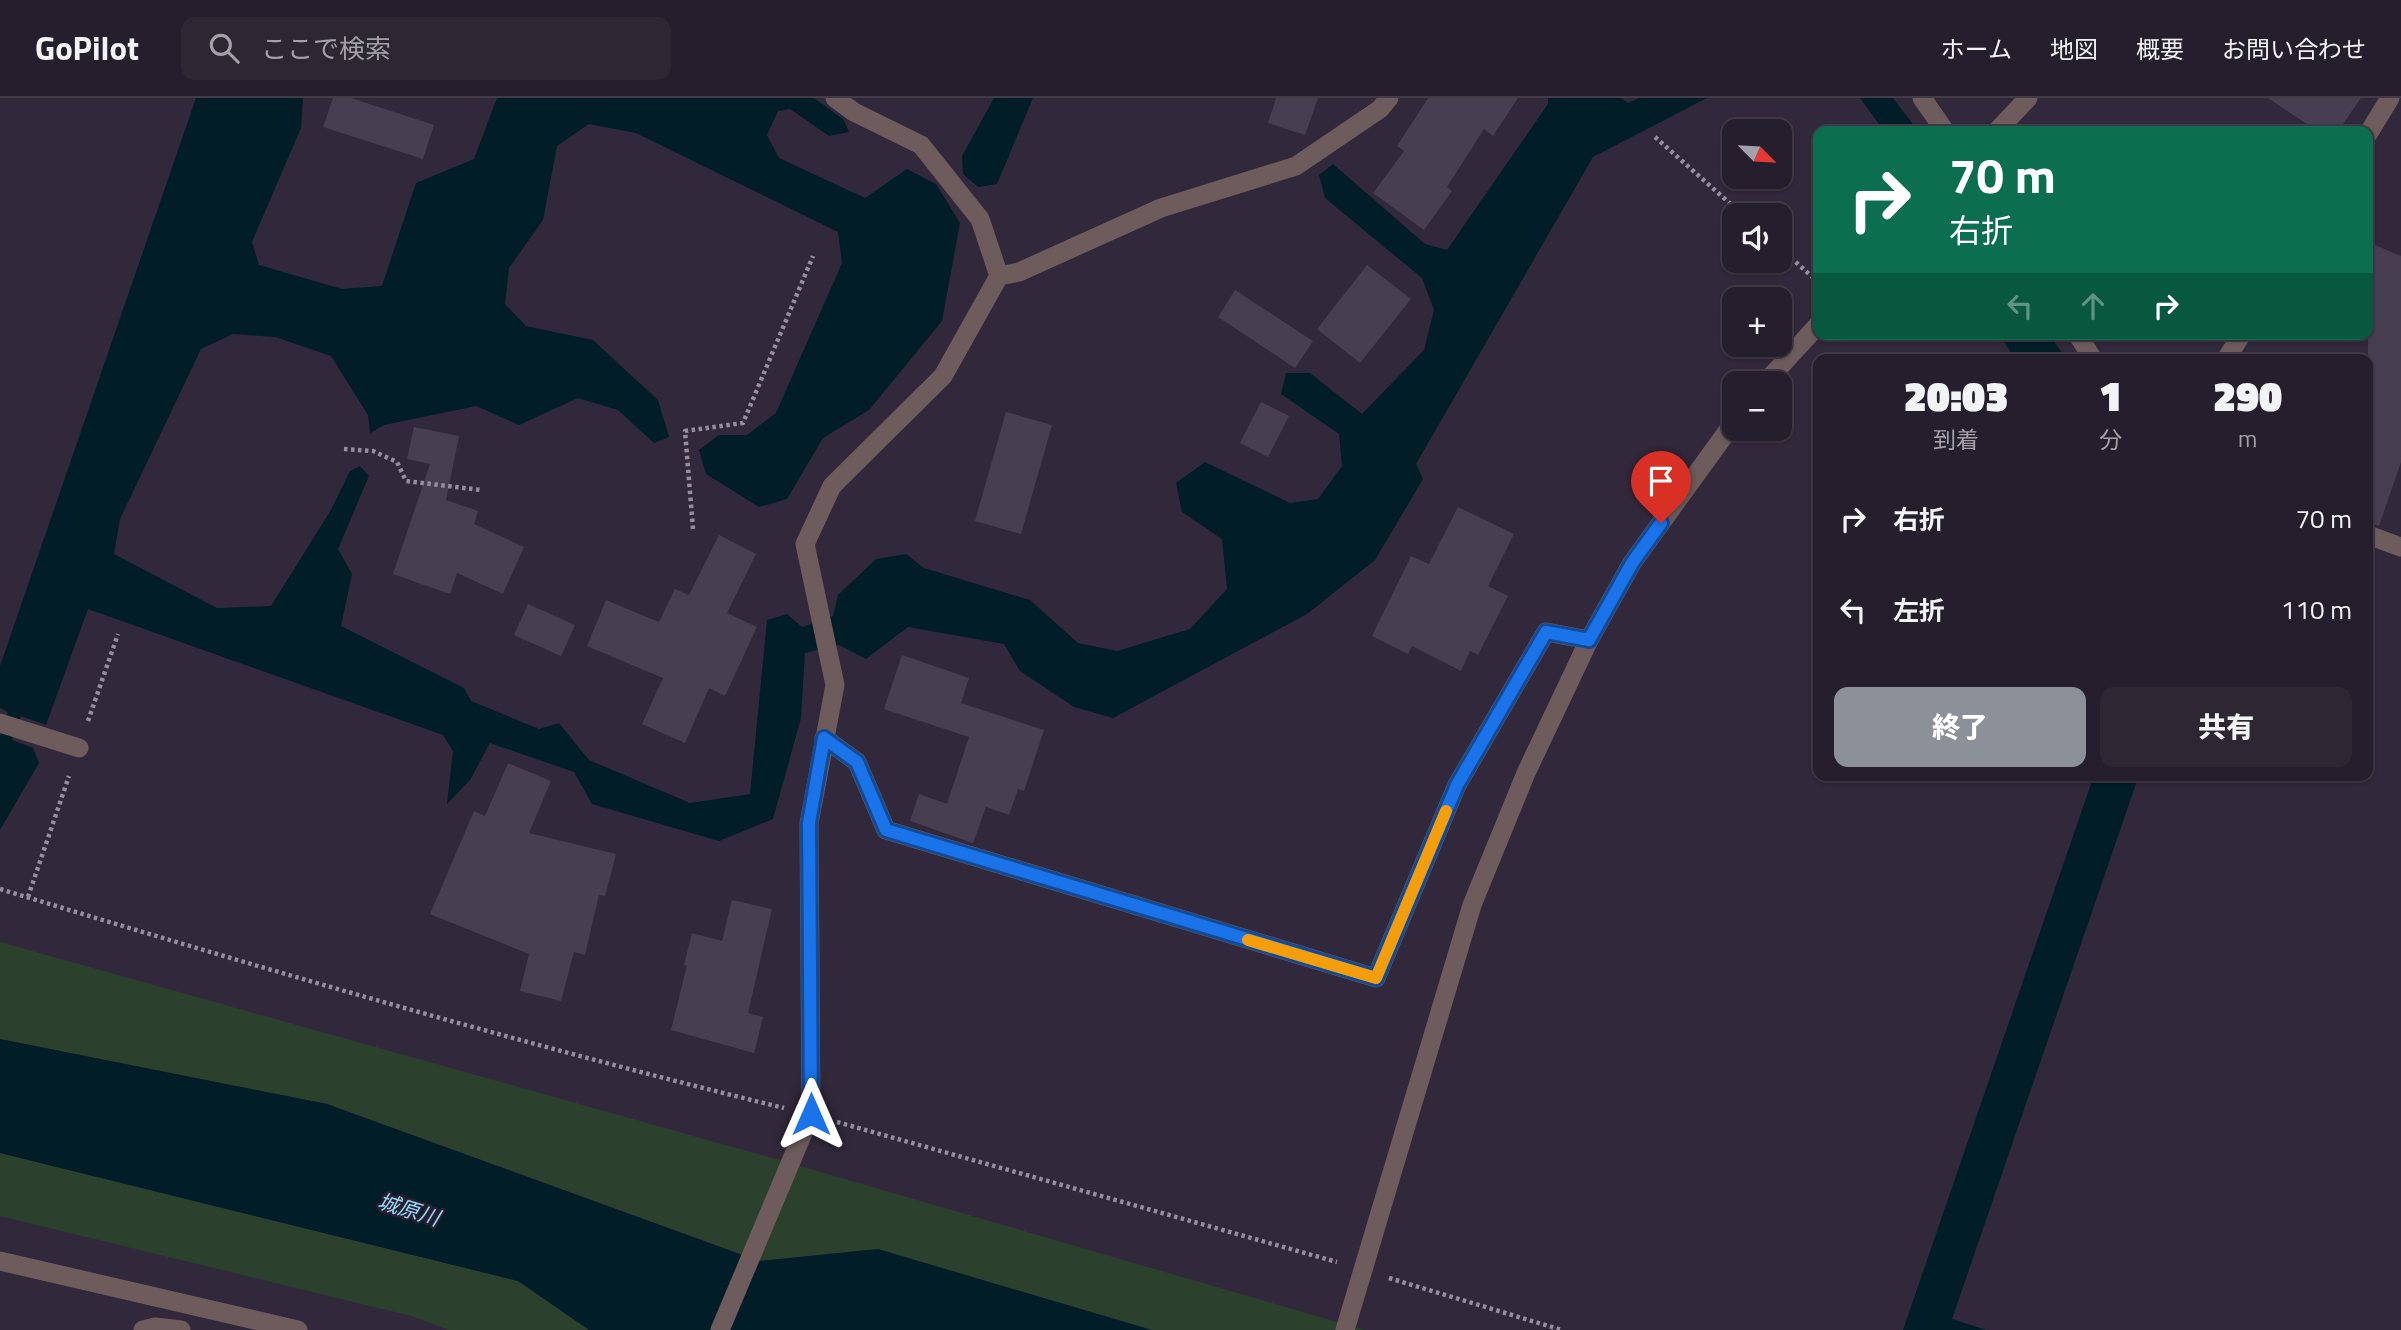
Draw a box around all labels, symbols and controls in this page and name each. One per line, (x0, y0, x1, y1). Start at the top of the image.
search box (181, 17, 671, 80)
text: GoPilot (35, 23, 139, 73)
icon: search (205, 29, 243, 67)
text: ここで検索 (261, 29, 391, 68)
text: ホーム (1941, 31, 2012, 67)
text: 地図 (2050, 31, 2098, 67)
text: 概要 (2136, 31, 2184, 67)
text: お問い合わせ (2222, 31, 2366, 67)
north arrow (1722, 119, 1792, 189)
map controls (1722, 119, 1792, 441)
text: 70 m (1949, 137, 2056, 212)
icon: right (1834, 154, 1925, 245)
button: sound (1722, 203, 1792, 273)
text: 右折 (1949, 206, 2013, 254)
button: + (1722, 287, 1792, 357)
icon: left (2001, 287, 2039, 325)
icon: ahead (2074, 287, 2112, 325)
icon: right (2147, 287, 2185, 325)
text: 20:03 (1904, 363, 2008, 427)
text: 1 (2099, 363, 2122, 427)
text: 290 (2213, 363, 2282, 427)
button: − (1722, 371, 1792, 441)
text: m (2238, 421, 2257, 456)
text: 到着 (1933, 422, 1979, 457)
text: 分 (2099, 422, 2122, 457)
pin (1631, 451, 1691, 523)
icon: arrive (1642, 462, 1680, 500)
text: 70 m (2295, 499, 2352, 538)
icon: right (1834, 500, 1872, 538)
text: 右折 (1893, 500, 1945, 539)
text: 110 m (2281, 590, 2352, 629)
icon: left (1834, 591, 1872, 629)
text: 左折 (1893, 591, 1945, 630)
button: 終了 (1834, 687, 2086, 767)
button: 共有 (2100, 687, 2352, 767)
position arrow (774, 1077, 848, 1151)
water label: 城原川 (374, 1184, 446, 1234)

